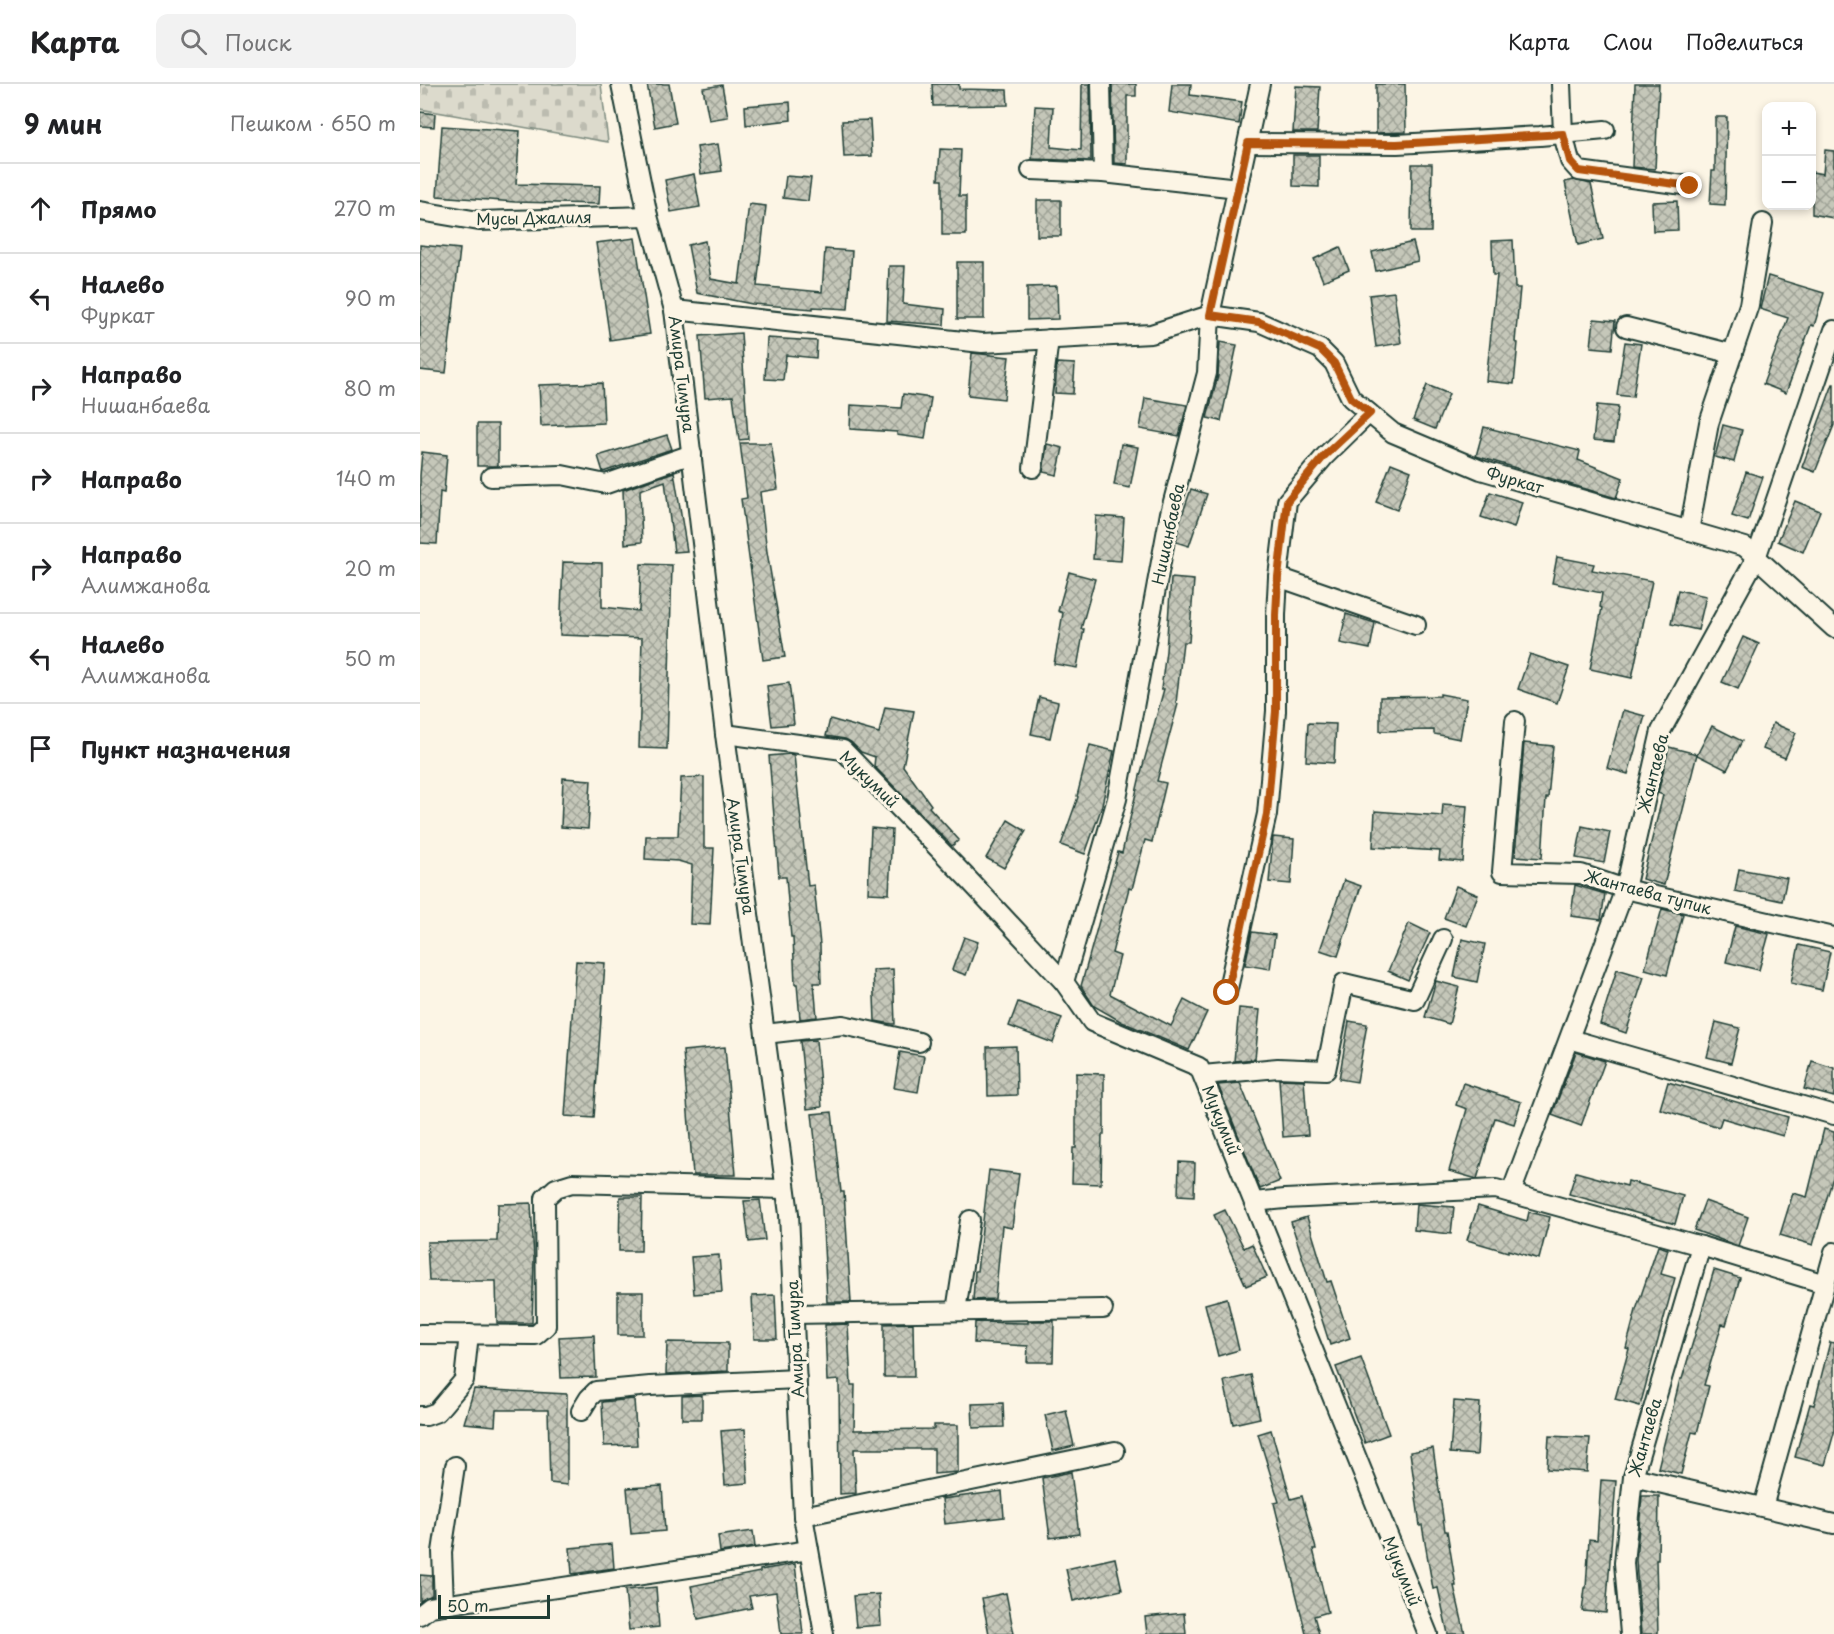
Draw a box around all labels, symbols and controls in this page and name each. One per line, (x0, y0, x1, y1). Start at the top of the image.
search box (156, 14, 576, 68)
text: Карта (30, 20, 120, 63)
icon: search (177, 25, 210, 58)
text: Поиск (225, 25, 292, 58)
text: Карта (1508, 25, 1570, 57)
text: Слои (1603, 25, 1653, 57)
text: Поделиться (1686, 25, 1804, 57)
map controls (1762, 102, 1816, 210)
button: + (1762, 102, 1816, 156)
text: 9 мин (24, 104, 102, 143)
text: Пешком · 650 m (230, 108, 396, 138)
button: − (1762, 156, 1816, 210)
route end (1676, 172, 1702, 198)
icon: ahead (24, 192, 57, 225)
text: Прямо (81, 192, 156, 225)
text: 270 m (333, 193, 396, 223)
street label: Мусы Джалиля (476, 204, 592, 230)
text: Налево (81, 267, 164, 300)
icon: left (24, 282, 57, 315)
text: 90 m (345, 283, 396, 313)
text: Фуркат (81, 300, 154, 330)
street label: Амира Тимура (664, 314, 702, 434)
text: Направо (81, 357, 182, 390)
icon: right (24, 372, 57, 405)
text: 80 m (344, 373, 396, 403)
text: Нишанбаева (81, 390, 210, 420)
street label: Фуркат (1484, 459, 1548, 499)
icon: right (24, 462, 57, 495)
text: Направо (81, 462, 182, 495)
text: 140 m (336, 463, 396, 493)
street label: Нишанбаева (1145, 481, 1189, 587)
text: Направо (81, 537, 182, 570)
icon: right (24, 552, 57, 585)
text: 20 m (344, 553, 396, 583)
text: Алимжанова (81, 570, 210, 600)
text: Налево (81, 627, 164, 660)
icon: left (24, 642, 57, 675)
text: 50 m (344, 643, 396, 673)
text: Алимжанова (81, 660, 210, 690)
street label: Жантаева (1630, 731, 1673, 816)
icon: arrive (24, 732, 57, 765)
text: Пункт назначения (81, 732, 291, 765)
street label: Мукумий (835, 744, 904, 812)
street label: Амира Тимура (722, 796, 762, 916)
street label: Жантаева тупик (1581, 862, 1715, 920)
route start (1213, 979, 1239, 1005)
street label: Мукумий (1197, 1081, 1247, 1158)
street label: Амира Тимура (779, 1280, 809, 1398)
street label: Жантаева (1621, 1395, 1667, 1480)
street label: Мукумий (1378, 1532, 1428, 1609)
scale bar (438, 1592, 550, 1620)
text: 50 m (447, 1593, 488, 1617)

